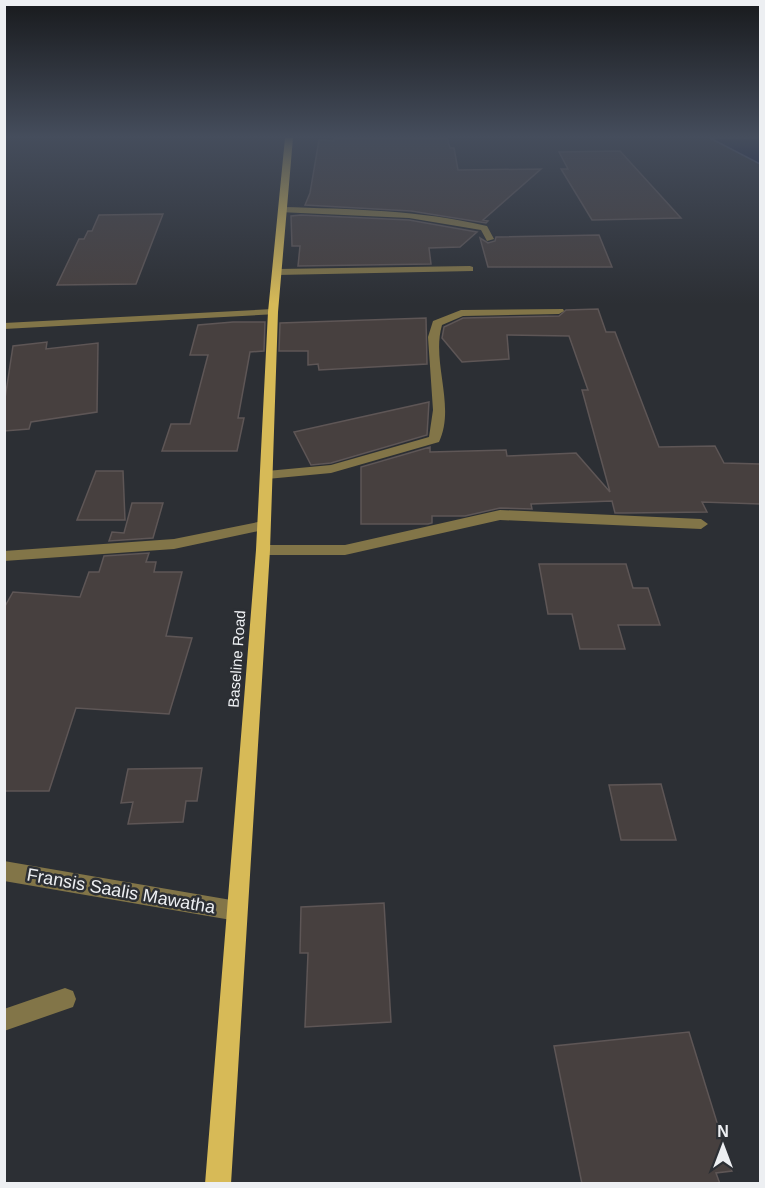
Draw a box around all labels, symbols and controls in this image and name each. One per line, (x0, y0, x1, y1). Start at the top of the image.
street label: Baseline Road (225, 610, 248, 708)
street label: Fransis Saalis Mawatha (25, 865, 218, 918)
north arrow (693, 1116, 753, 1176)
text: N (717, 1123, 729, 1140)

